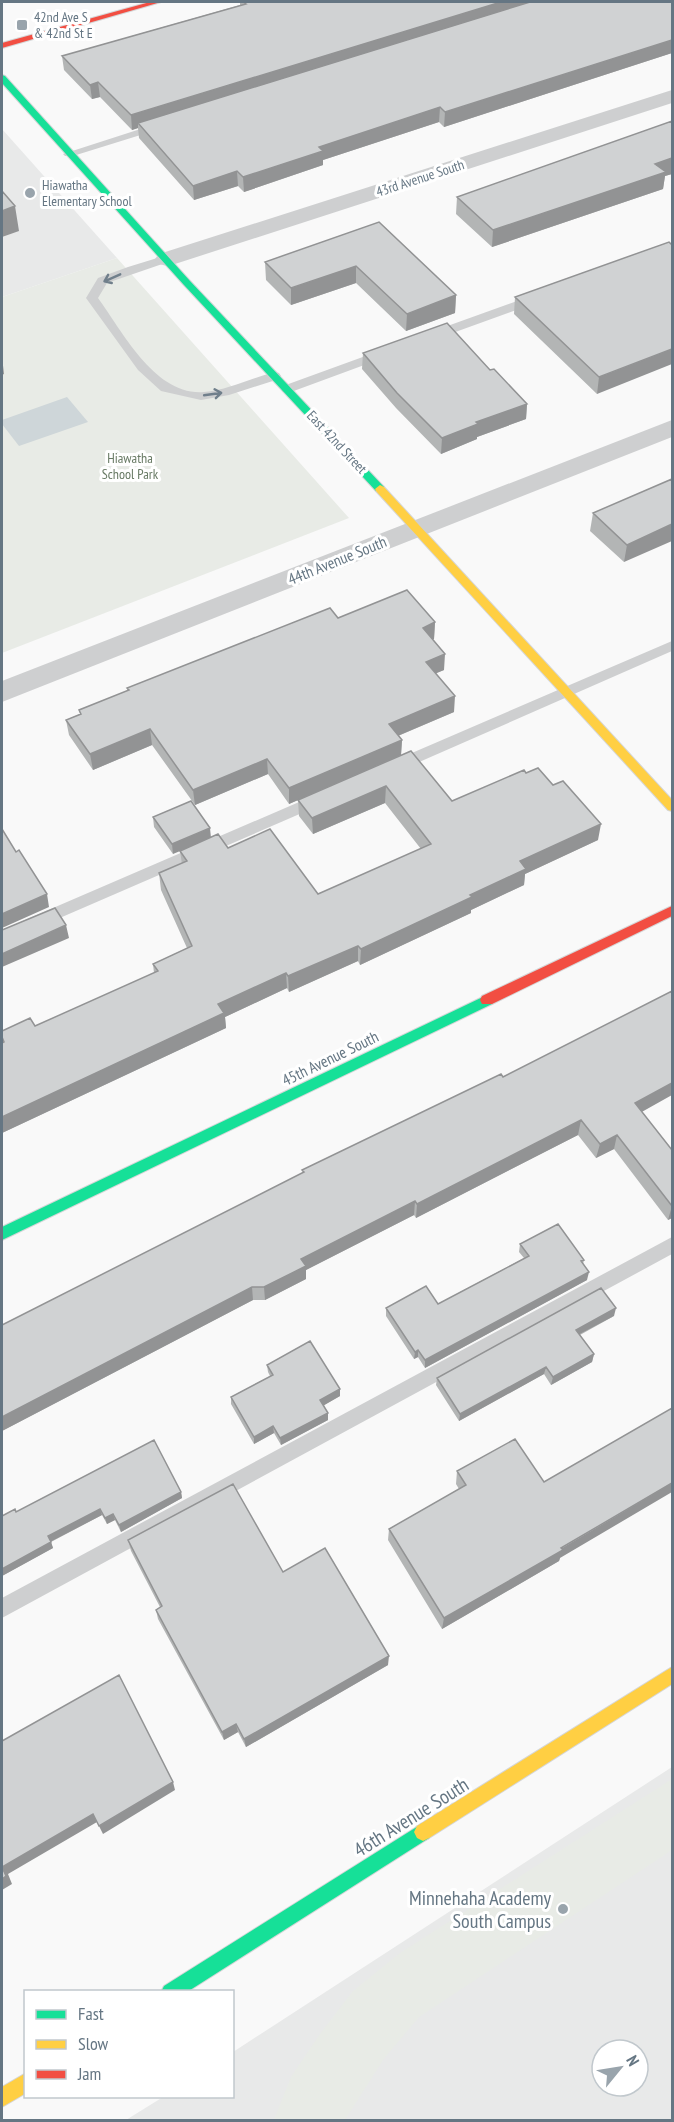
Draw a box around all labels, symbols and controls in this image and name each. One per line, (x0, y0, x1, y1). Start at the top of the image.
place label: 42nd Ave S & 42nd St E (34, 8, 93, 42)
marker: 42nd Ave S & 42nd St E (15, 18, 29, 32)
street label: 43rd Avenue South (374, 155, 466, 201)
place label: Hiawatha Elementary School (42, 176, 132, 210)
marker: Hiawatha Elementary School (23, 186, 37, 200)
one-way arrow (103, 273, 121, 284)
one-way arrow (203, 388, 223, 399)
street label: East 42nd Street (303, 407, 371, 477)
park label: Hiawatha School Park (102, 449, 159, 483)
street label: 44th Avenue South (285, 531, 389, 589)
street label: 45th Avenue South (279, 1026, 381, 1090)
street label: 46th Avenue South (349, 1771, 473, 1863)
place label: Minnehaha Academy South Campus (409, 1885, 551, 1934)
marker: Minnehaha Academy South Campus (556, 1902, 570, 1916)
legend (24, 1990, 234, 2098)
text: Fast (78, 2002, 104, 2025)
text: Slow (78, 2032, 109, 2055)
north arrow (590, 2038, 650, 2098)
text: N (622, 2052, 644, 2069)
text: Jam (77, 2062, 101, 2085)

